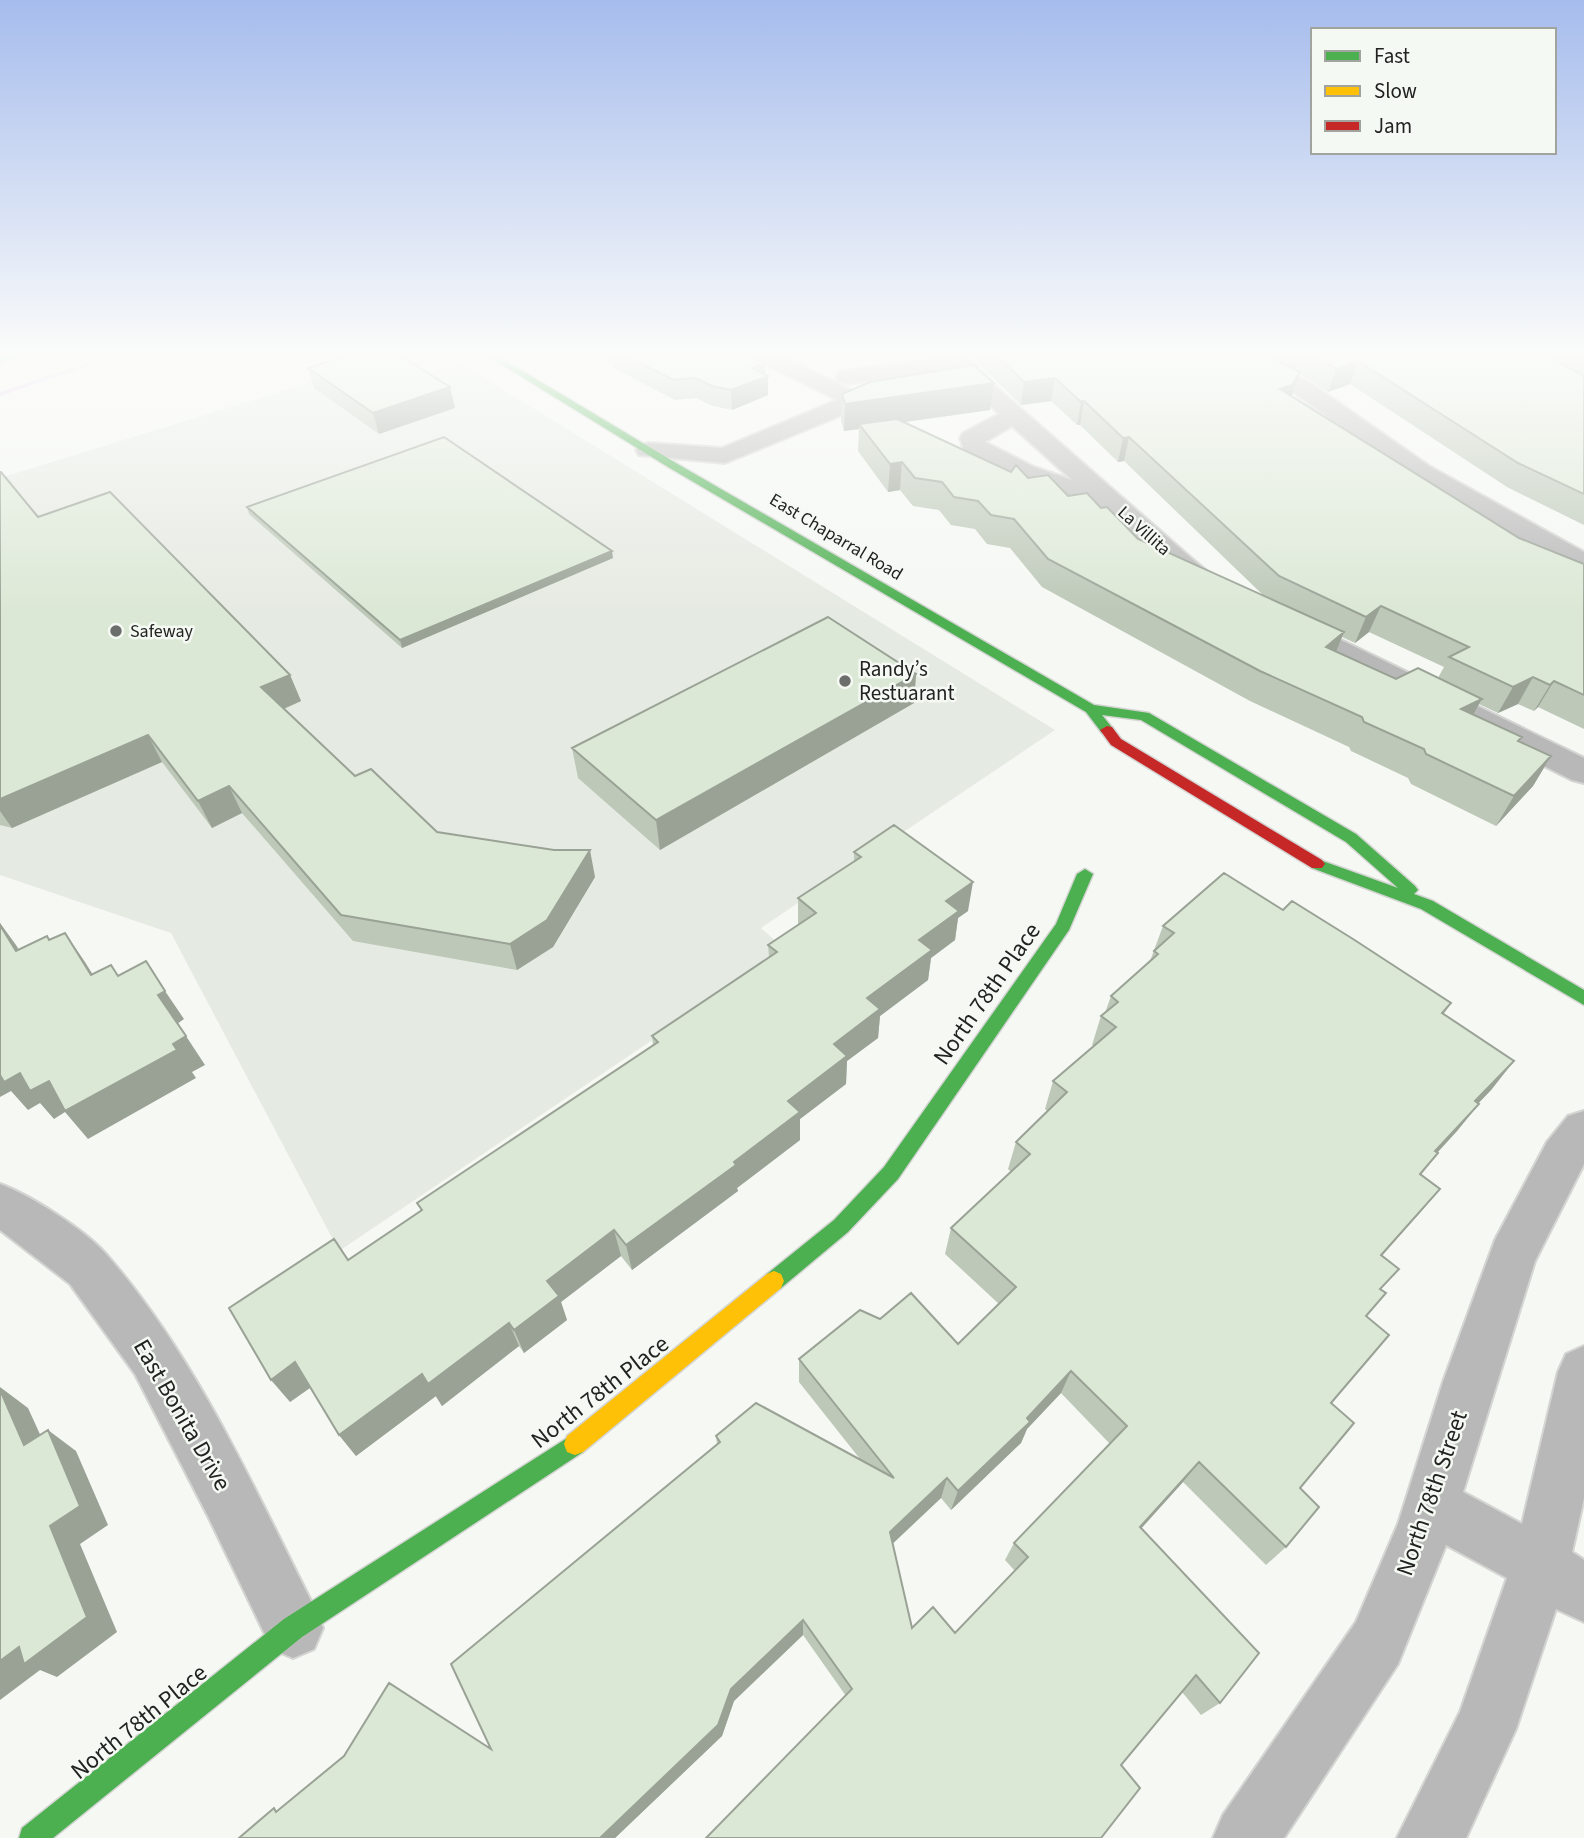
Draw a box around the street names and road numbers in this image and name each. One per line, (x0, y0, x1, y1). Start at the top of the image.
street label: East Chaparral Road (765, 487, 907, 587)
street label: La Villita (1112, 500, 1176, 562)
street label: North 78th Place (925, 916, 1049, 1072)
street label: North 78th Place (524, 1327, 676, 1457)
street label: East Bonita Drive (124, 1333, 240, 1497)
street label: North 78th Street (1387, 1406, 1477, 1580)
street label: North 78th Place (63, 1656, 215, 1788)

